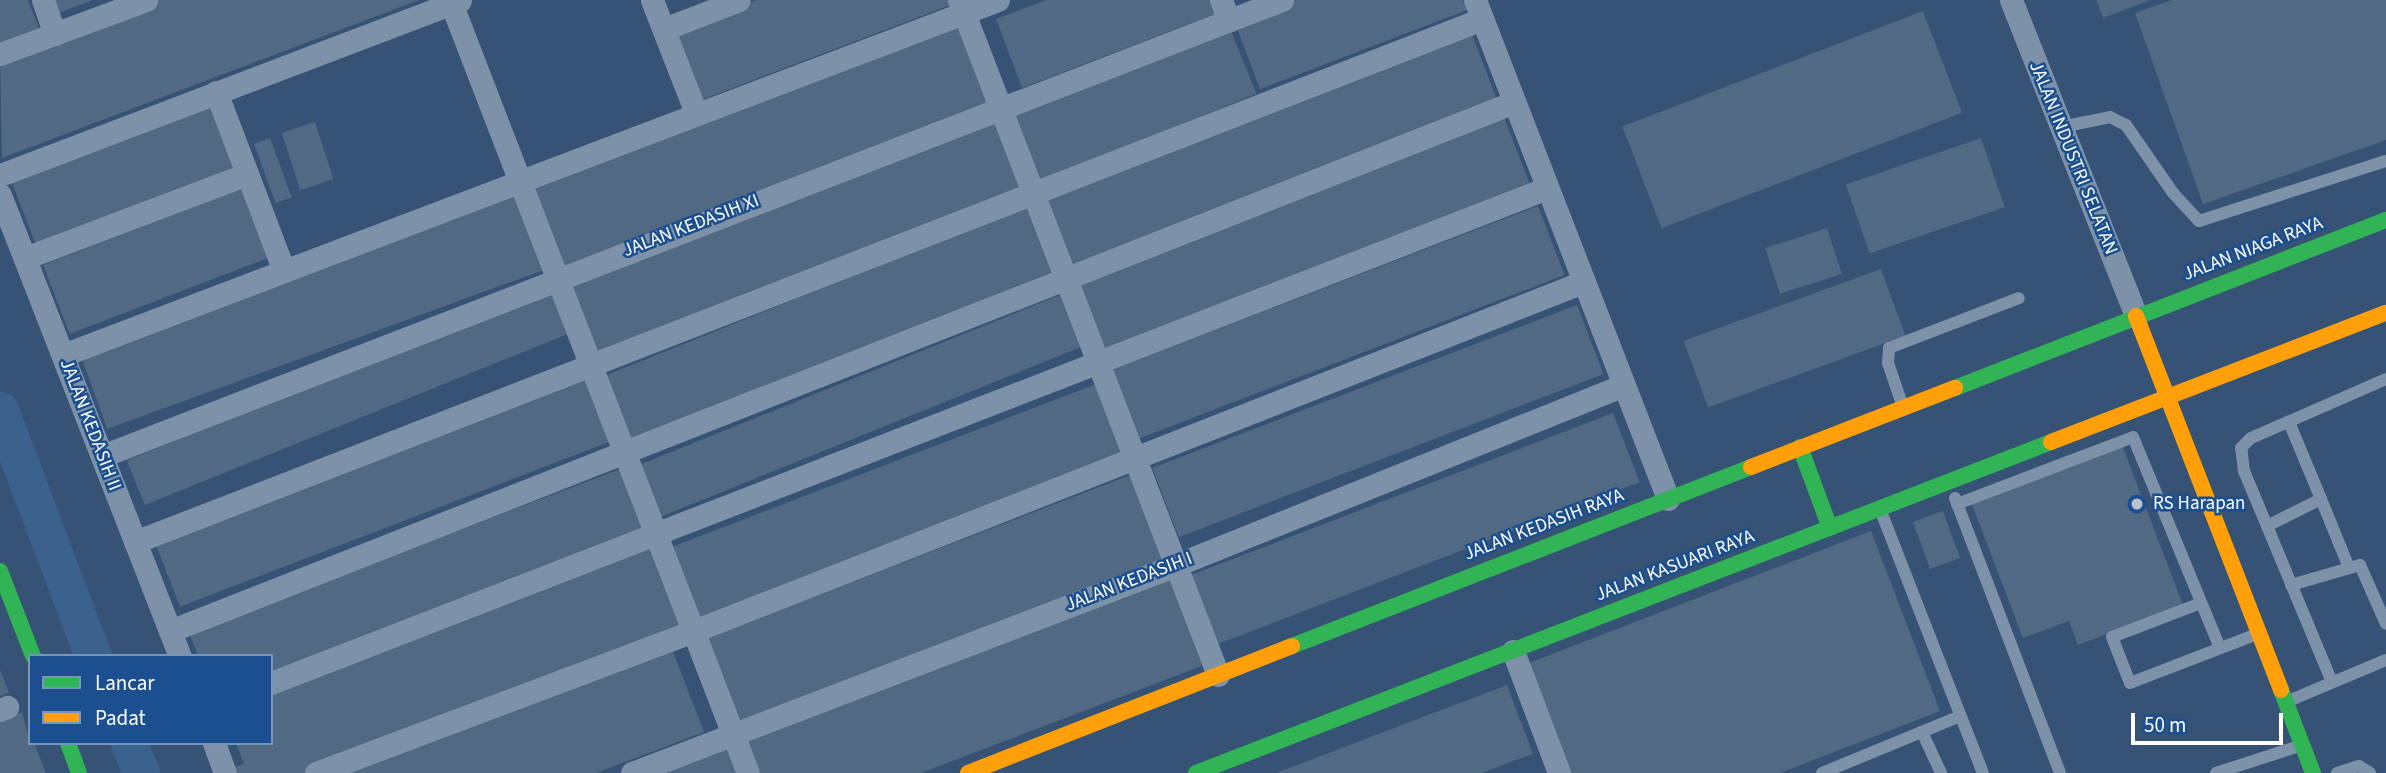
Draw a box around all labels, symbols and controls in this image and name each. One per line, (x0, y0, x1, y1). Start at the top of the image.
street label: JALAN INDUSTRI SELATAN (2024, 58, 2122, 258)
street label: JALAN KEDASIH XI (620, 190, 762, 262)
street label: JALAN NIAGA RAYA (2180, 212, 2326, 286)
street label: JALAN KEDASIH II (54, 356, 126, 494)
street label: JALAN KEDASIH RAYA (1461, 484, 1627, 566)
place label: RS Harapan (2153, 493, 2245, 515)
marker: RS Harapan (2127, 494, 2147, 514)
street label: JALAN KASUARI RAYA (1592, 525, 1758, 607)
street label: JALAN KEDASIH I (1062, 547, 1196, 617)
legend (28, 654, 273, 745)
text: Lancar (95, 668, 155, 698)
scale bar (2134, 700, 2286, 744)
text: Padat (95, 703, 146, 733)
text: 50 m (2144, 710, 2186, 740)

